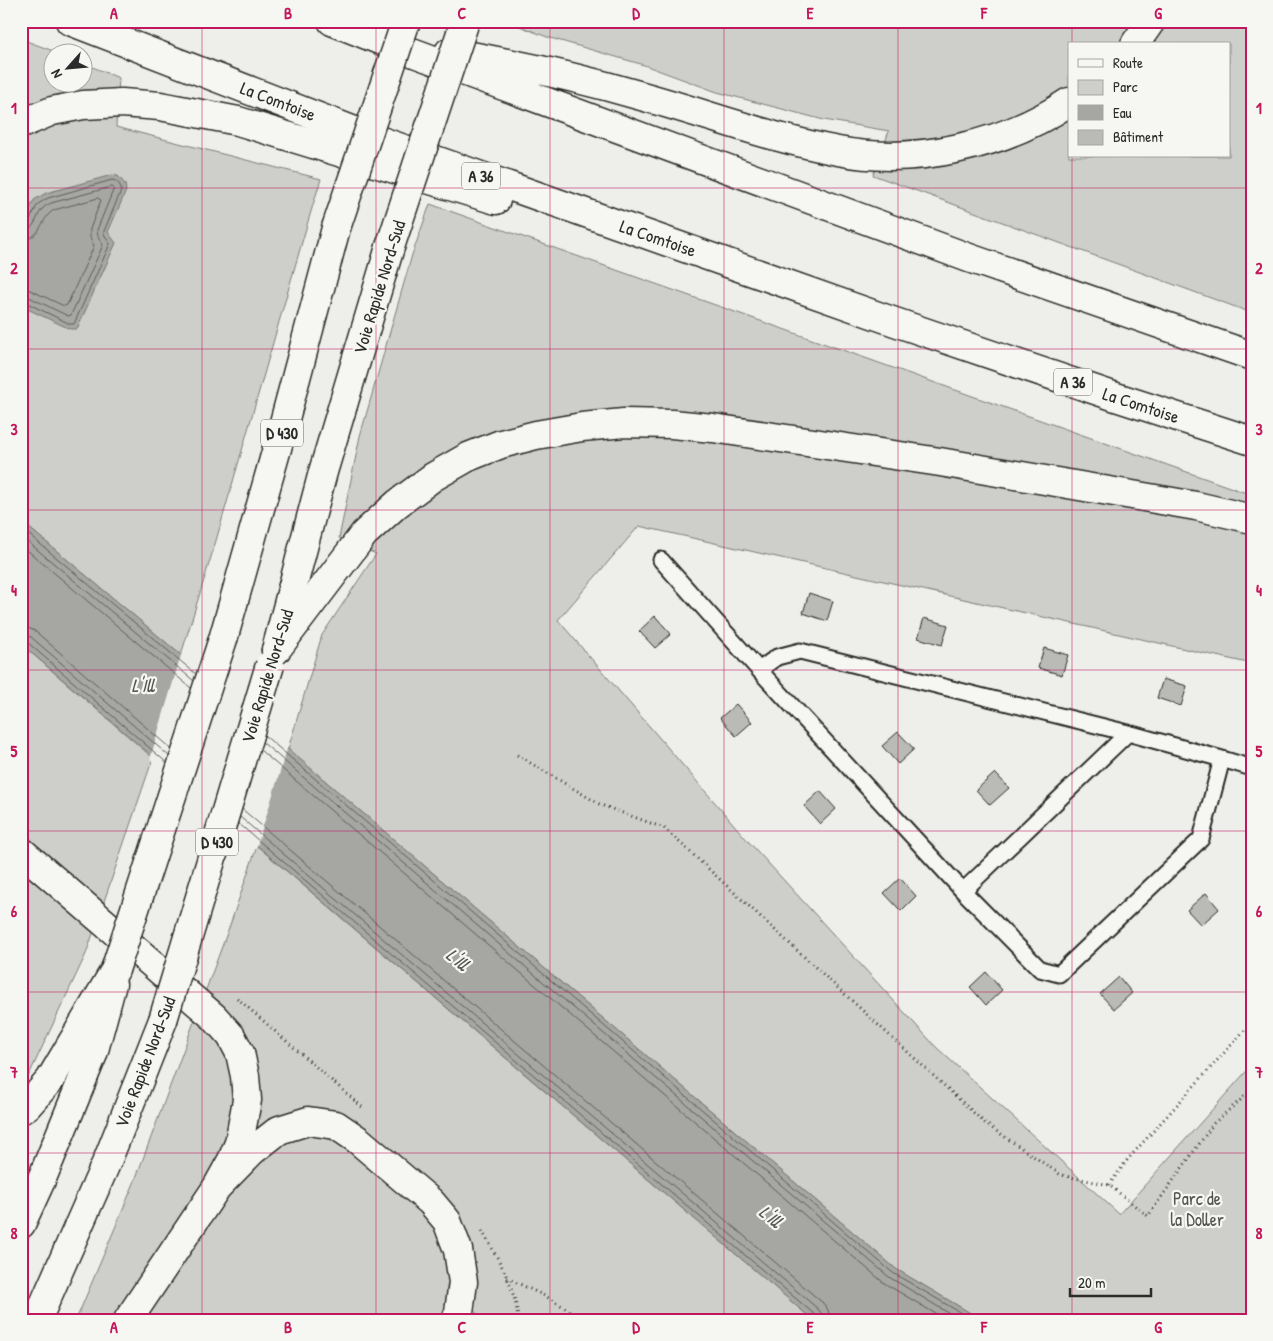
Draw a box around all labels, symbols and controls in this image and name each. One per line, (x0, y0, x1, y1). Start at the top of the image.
text: A (110, 2, 118, 24)
text: B (284, 2, 292, 24)
text: C (458, 2, 467, 24)
text: D (632, 2, 640, 24)
text: E (806, 2, 814, 24)
text: F (980, 2, 988, 24)
text: G (1154, 2, 1162, 24)
north arrow (42, 42, 92, 92)
legend (1068, 42, 1230, 158)
text: Route (1113, 52, 1143, 73)
text: N (46, 66, 66, 82)
street label: La Comtoise (237, 75, 319, 127)
text: Parc (1113, 76, 1138, 97)
text: 1 (11, 97, 17, 119)
text: 1 (1256, 97, 1262, 119)
text: Eau (1113, 102, 1132, 123)
text: Bâtiment (1113, 126, 1164, 147)
road number: A 36 (462, 162, 500, 190)
street label: La Comtoise (617, 213, 699, 263)
street label: Voie Rapide Nord-Sud (347, 217, 411, 357)
text: 2 (10, 257, 18, 279)
text: 2 (1255, 257, 1263, 279)
road number: A 36 (1054, 368, 1092, 396)
street label: La Comtoise (1100, 381, 1182, 429)
text: 3 (10, 418, 18, 440)
text: 3 (1255, 418, 1263, 440)
road number: D 430 (261, 419, 303, 446)
text: 4 (11, 579, 17, 601)
text: 4 (1256, 579, 1262, 601)
street label: Voie Rapide Nord-Sud (235, 606, 299, 746)
water label: L'Ill (132, 672, 155, 698)
text: 5 (11, 740, 18, 762)
text: 5 (1256, 740, 1263, 762)
road number: D 430 (196, 829, 238, 856)
text: 6 (11, 900, 18, 922)
text: 6 (1256, 900, 1263, 922)
water label: L'Ill (441, 942, 476, 977)
street label: Voie Rapide Nord-Sud (109, 993, 181, 1131)
text: 7 (9, 1061, 18, 1083)
text: 7 (1254, 1061, 1263, 1083)
park label: Parc de la Doller (1170, 1186, 1224, 1232)
water label: L'Ill (754, 1199, 789, 1234)
text: 8 (11, 1222, 18, 1244)
text: 8 (1256, 1222, 1263, 1244)
scale bar (1070, 1266, 1152, 1298)
text: 20 m (1078, 1272, 1105, 1293)
text: A (110, 1316, 118, 1338)
text: B (284, 1316, 292, 1338)
text: C (458, 1316, 467, 1338)
text: D (632, 1316, 640, 1338)
text: E (806, 1316, 814, 1338)
text: F (980, 1316, 988, 1338)
text: G (1154, 1316, 1162, 1338)

